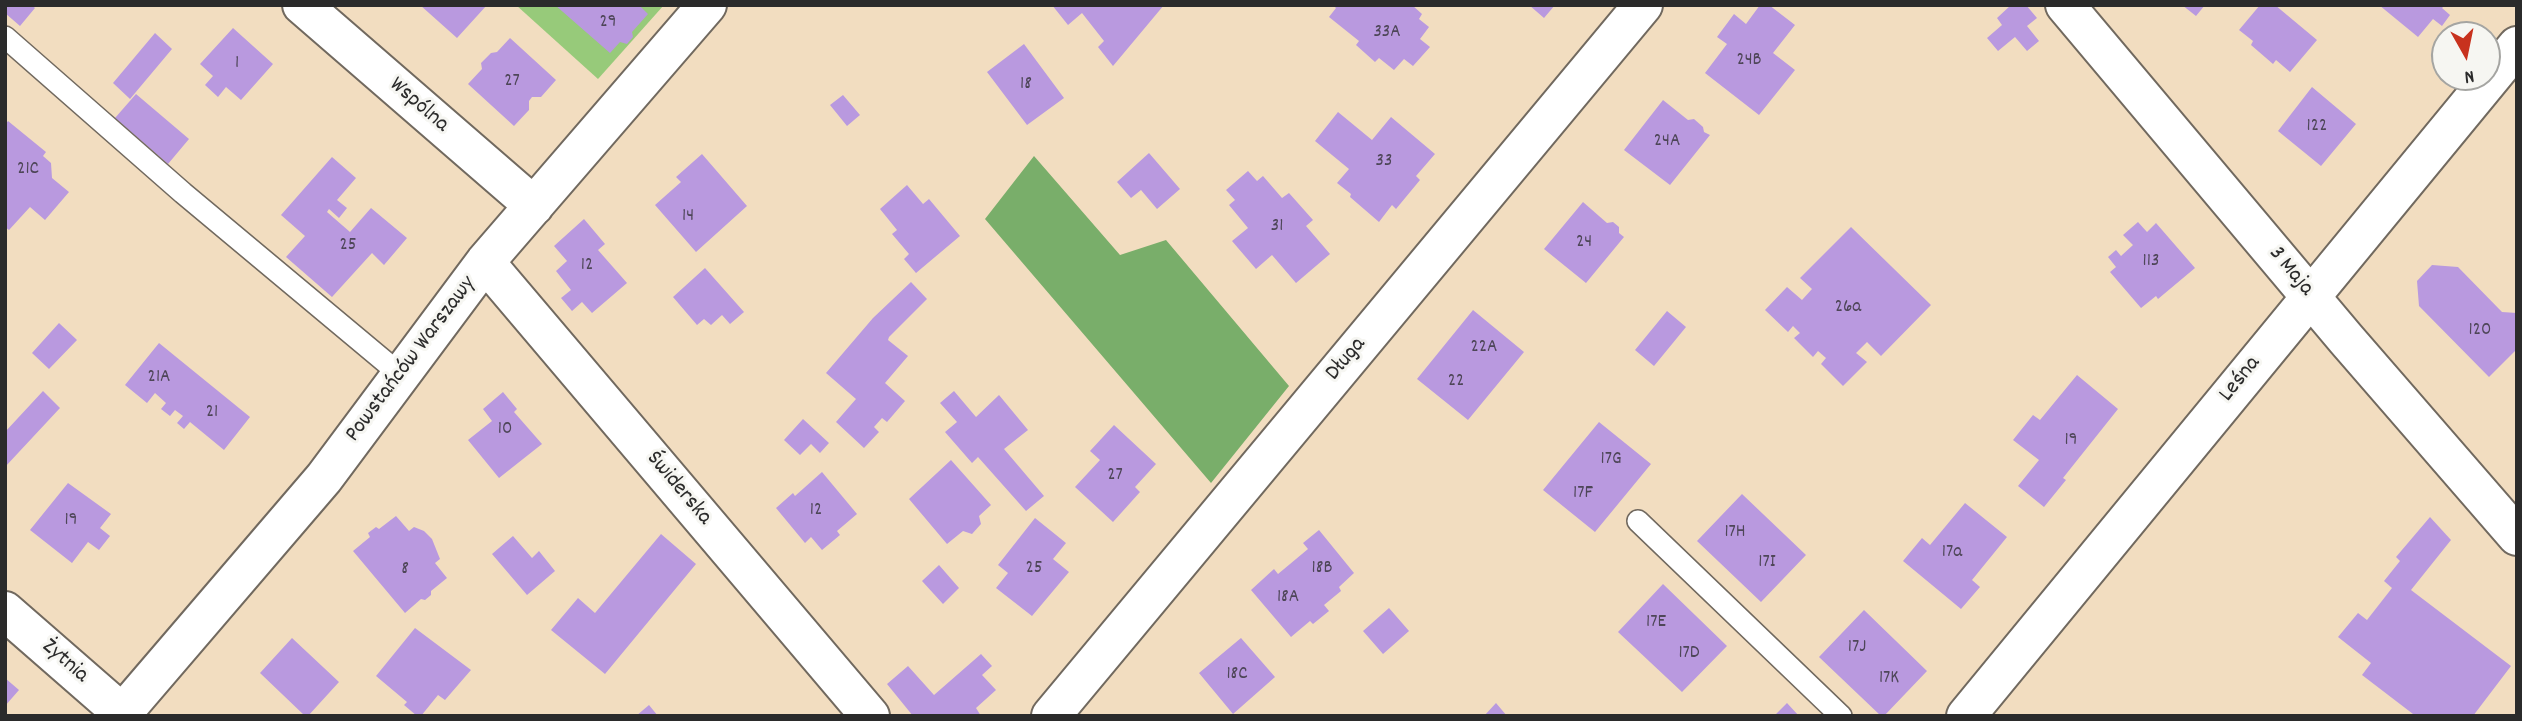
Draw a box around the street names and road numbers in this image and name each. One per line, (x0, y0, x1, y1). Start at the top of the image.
street label: Wspólna (382, 72, 454, 140)
street label: 3 Maja (2261, 241, 2319, 303)
street label: Powstańców Warszawy (341, 272, 483, 448)
street label: Długa (1321, 333, 1373, 387)
street label: Leśna (2214, 352, 2268, 408)
street label: Świderska (639, 446, 717, 532)
street label: Żytnia (35, 634, 93, 690)

